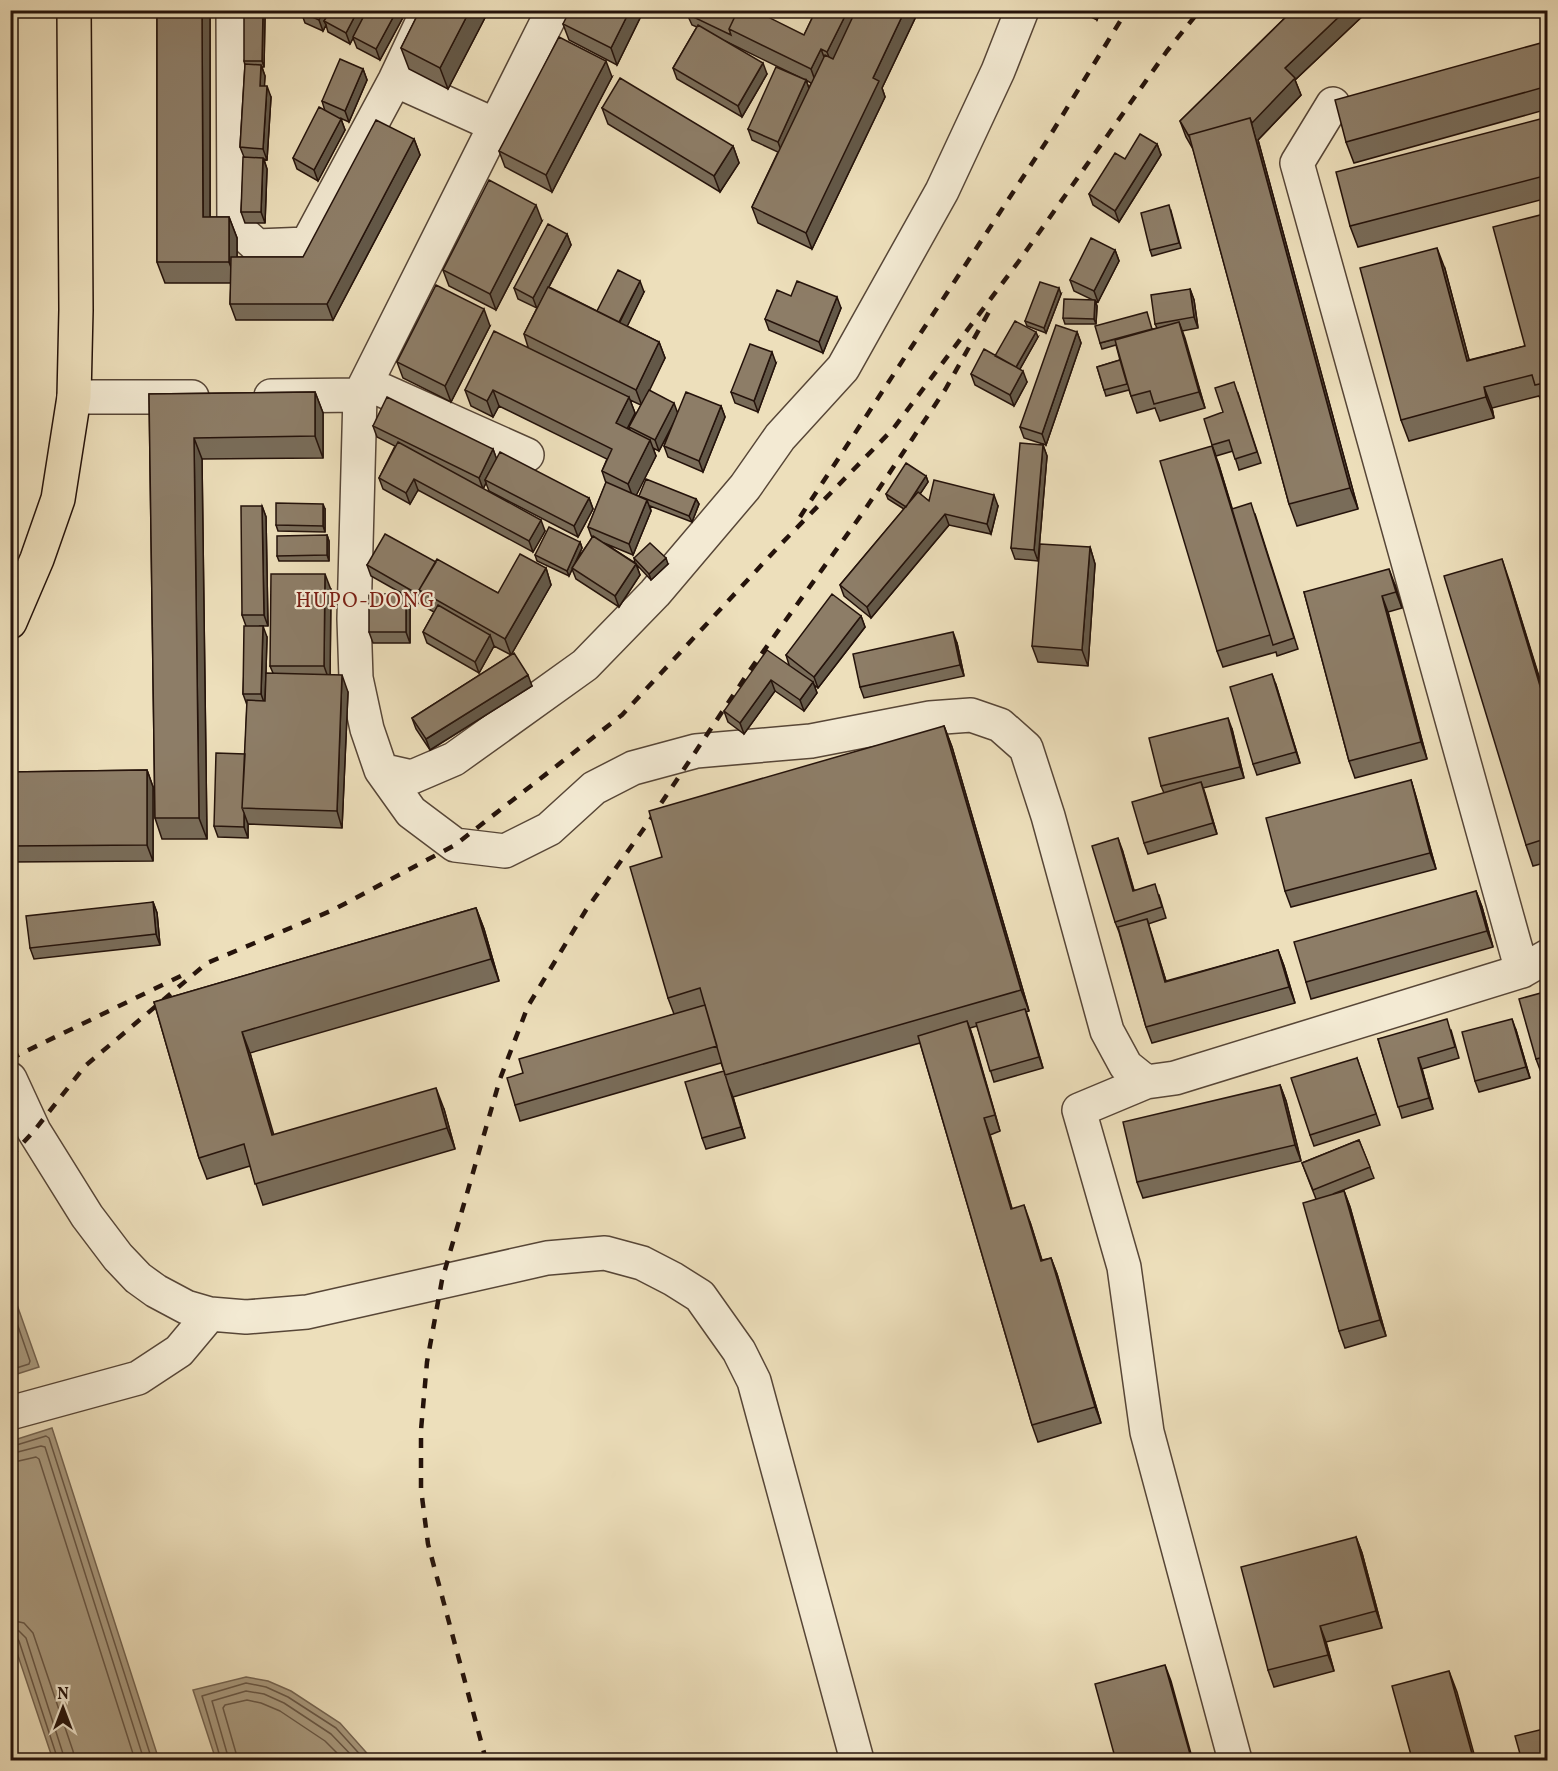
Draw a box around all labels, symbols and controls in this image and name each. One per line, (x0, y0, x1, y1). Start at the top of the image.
district label: HUPO-DONG (296, 587, 436, 616)
north arrow (33, 1678, 93, 1738)
text: N (57, 1684, 69, 1706)

